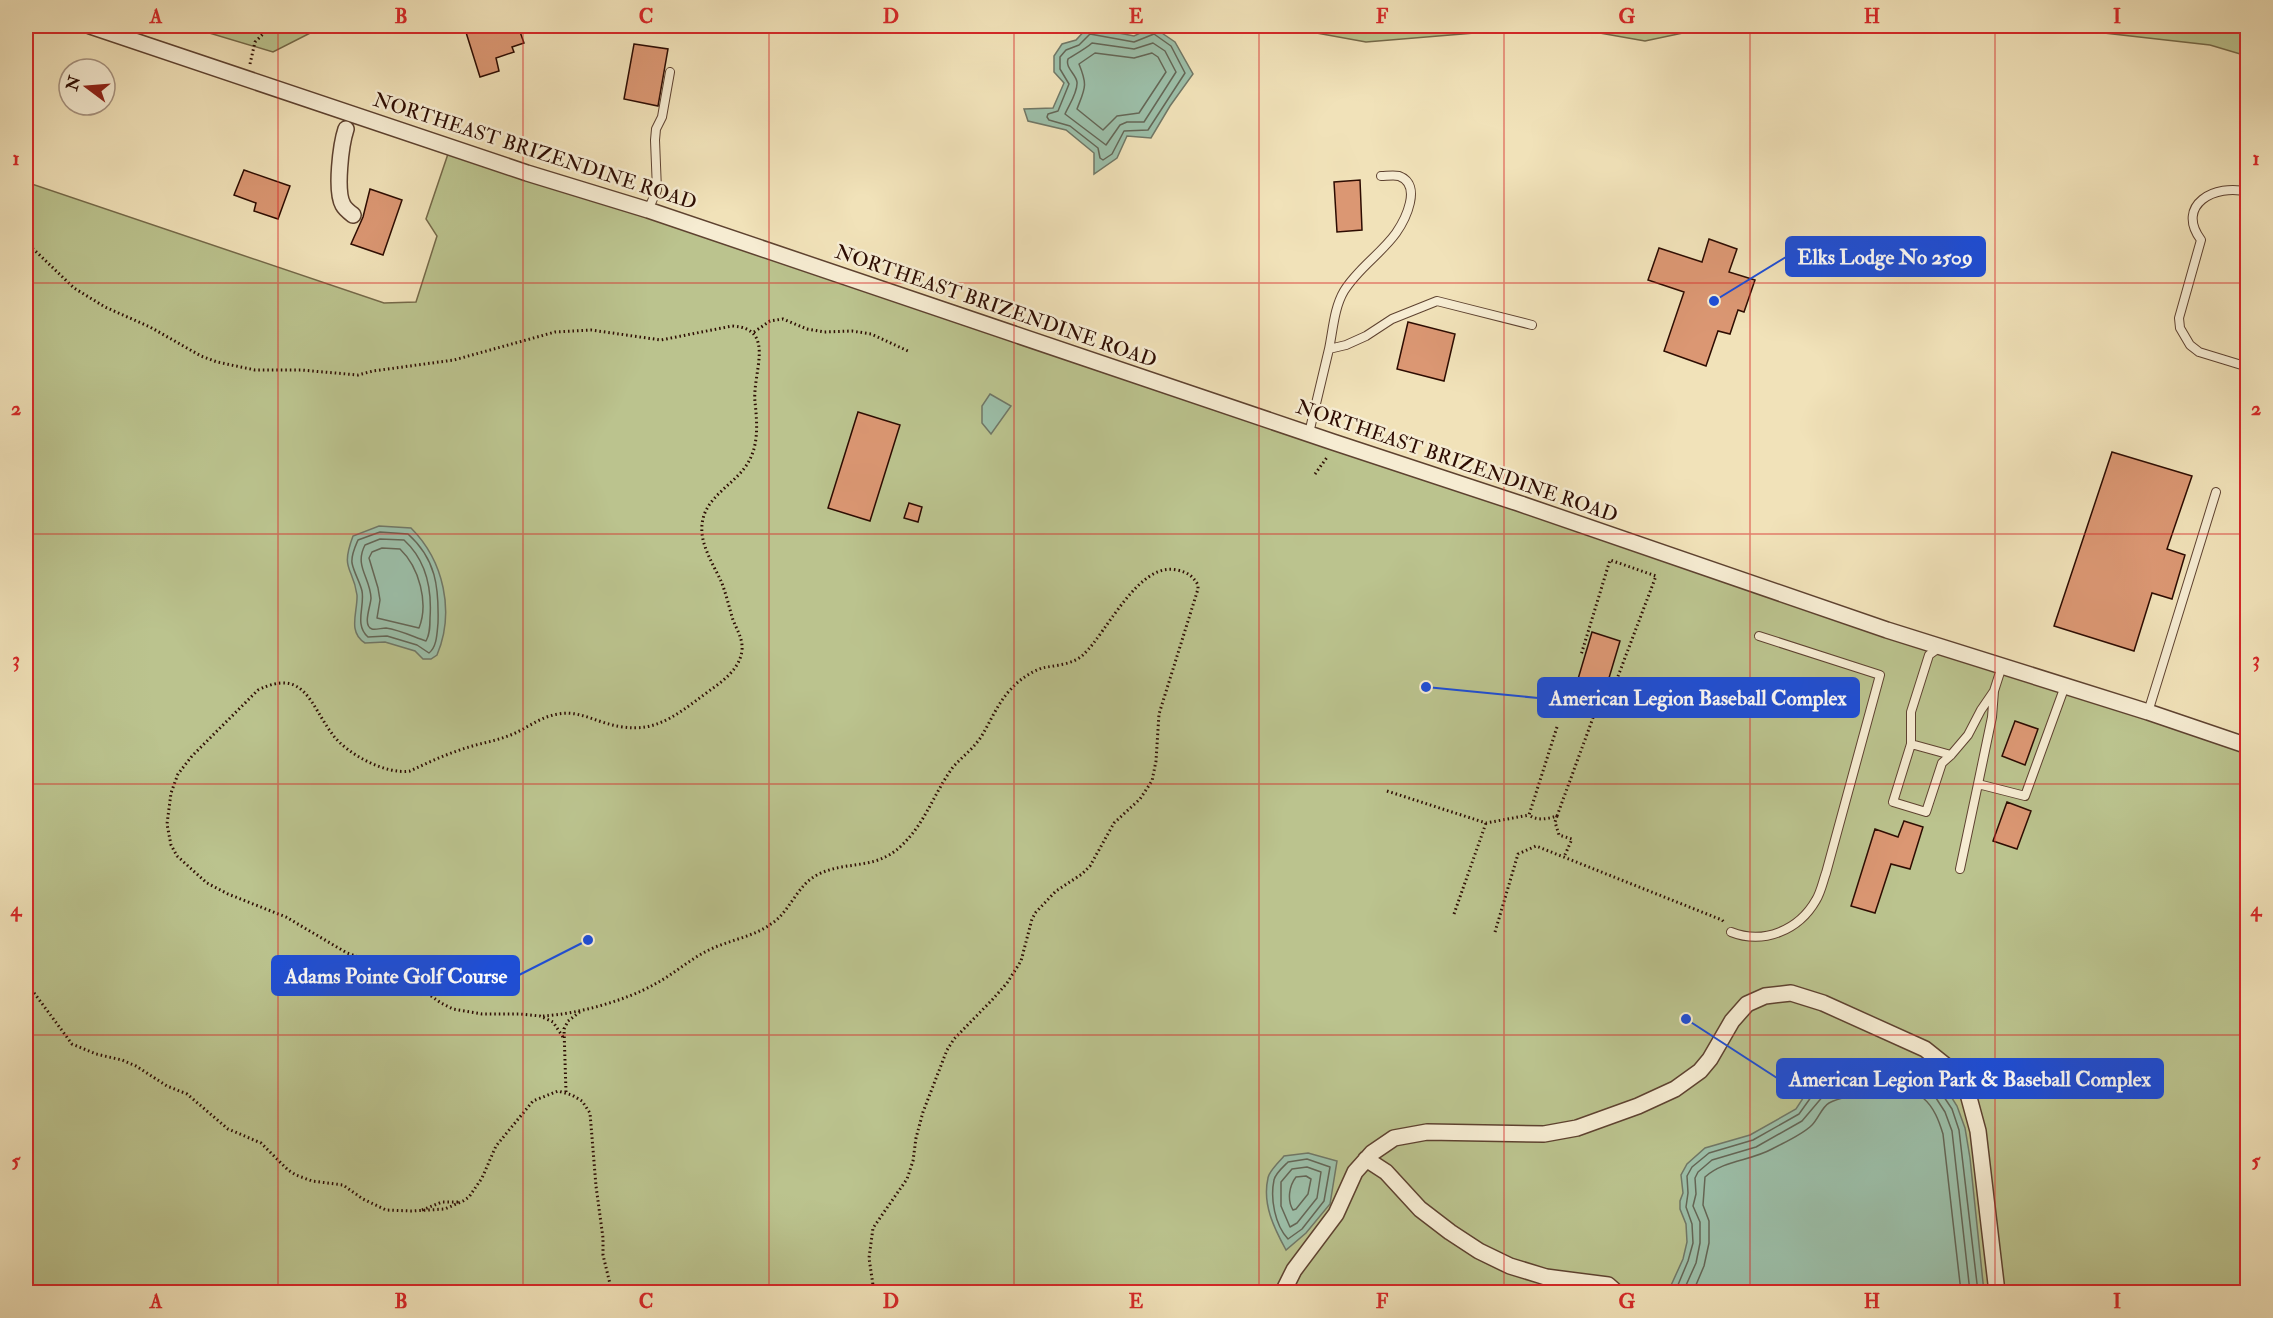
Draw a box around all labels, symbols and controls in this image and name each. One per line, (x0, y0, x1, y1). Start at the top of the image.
text: A (149, 4, 163, 29)
text: B (394, 4, 408, 29)
text: C (639, 4, 653, 29)
text: D (883, 4, 899, 29)
text: E (1129, 4, 1144, 29)
text: F (1376, 4, 1389, 29)
text: G (1619, 4, 1636, 29)
text: H (1864, 4, 1880, 29)
text: I (2113, 4, 2121, 29)
north arrow (57, 57, 117, 117)
text: N (62, 73, 85, 94)
street label: NORTHEAST BRIZENDINE ROAD (370, 87, 700, 215)
text: 1 (12, 146, 20, 171)
text: 1 (2252, 146, 2260, 171)
callout: Elks Lodge No 2509 (1786, 237, 1985, 276)
street label: NORTHEAST BRIZENDINE ROAD (832, 239, 1160, 373)
text: Elks Lodge No 2509 (1797, 244, 1973, 271)
street label: NORTHEAST BRIZENDINE ROAD (1293, 394, 1621, 528)
text: 2 (11, 396, 21, 421)
text: 2 (2251, 396, 2261, 421)
text: 3 (12, 647, 20, 672)
text: 3 (2252, 647, 2260, 672)
callout: American Legion Baseball Complex (1538, 678, 1859, 717)
text: American Legion Baseball Complex (1548, 685, 1847, 712)
text: 4 (10, 897, 23, 922)
text: 4 (2250, 897, 2263, 922)
callout: Adams Pointe Golf Course (272, 956, 519, 995)
text: Adams Pointe Golf Course (284, 963, 508, 990)
callout: American Legion Park & Baseball Complex (1777, 1059, 2163, 1098)
text: American Legion Park & Baseball Complex (1788, 1066, 2152, 1093)
text: 5 (12, 1148, 22, 1173)
text: 5 (2252, 1148, 2262, 1173)
text: A (149, 1289, 163, 1314)
text: B (394, 1289, 408, 1314)
text: C (639, 1289, 653, 1314)
text: D (883, 1289, 899, 1314)
text: E (1129, 1289, 1144, 1314)
text: F (1376, 1289, 1389, 1314)
text: G (1619, 1289, 1636, 1314)
text: H (1864, 1289, 1880, 1314)
text: I (2113, 1289, 2121, 1314)

